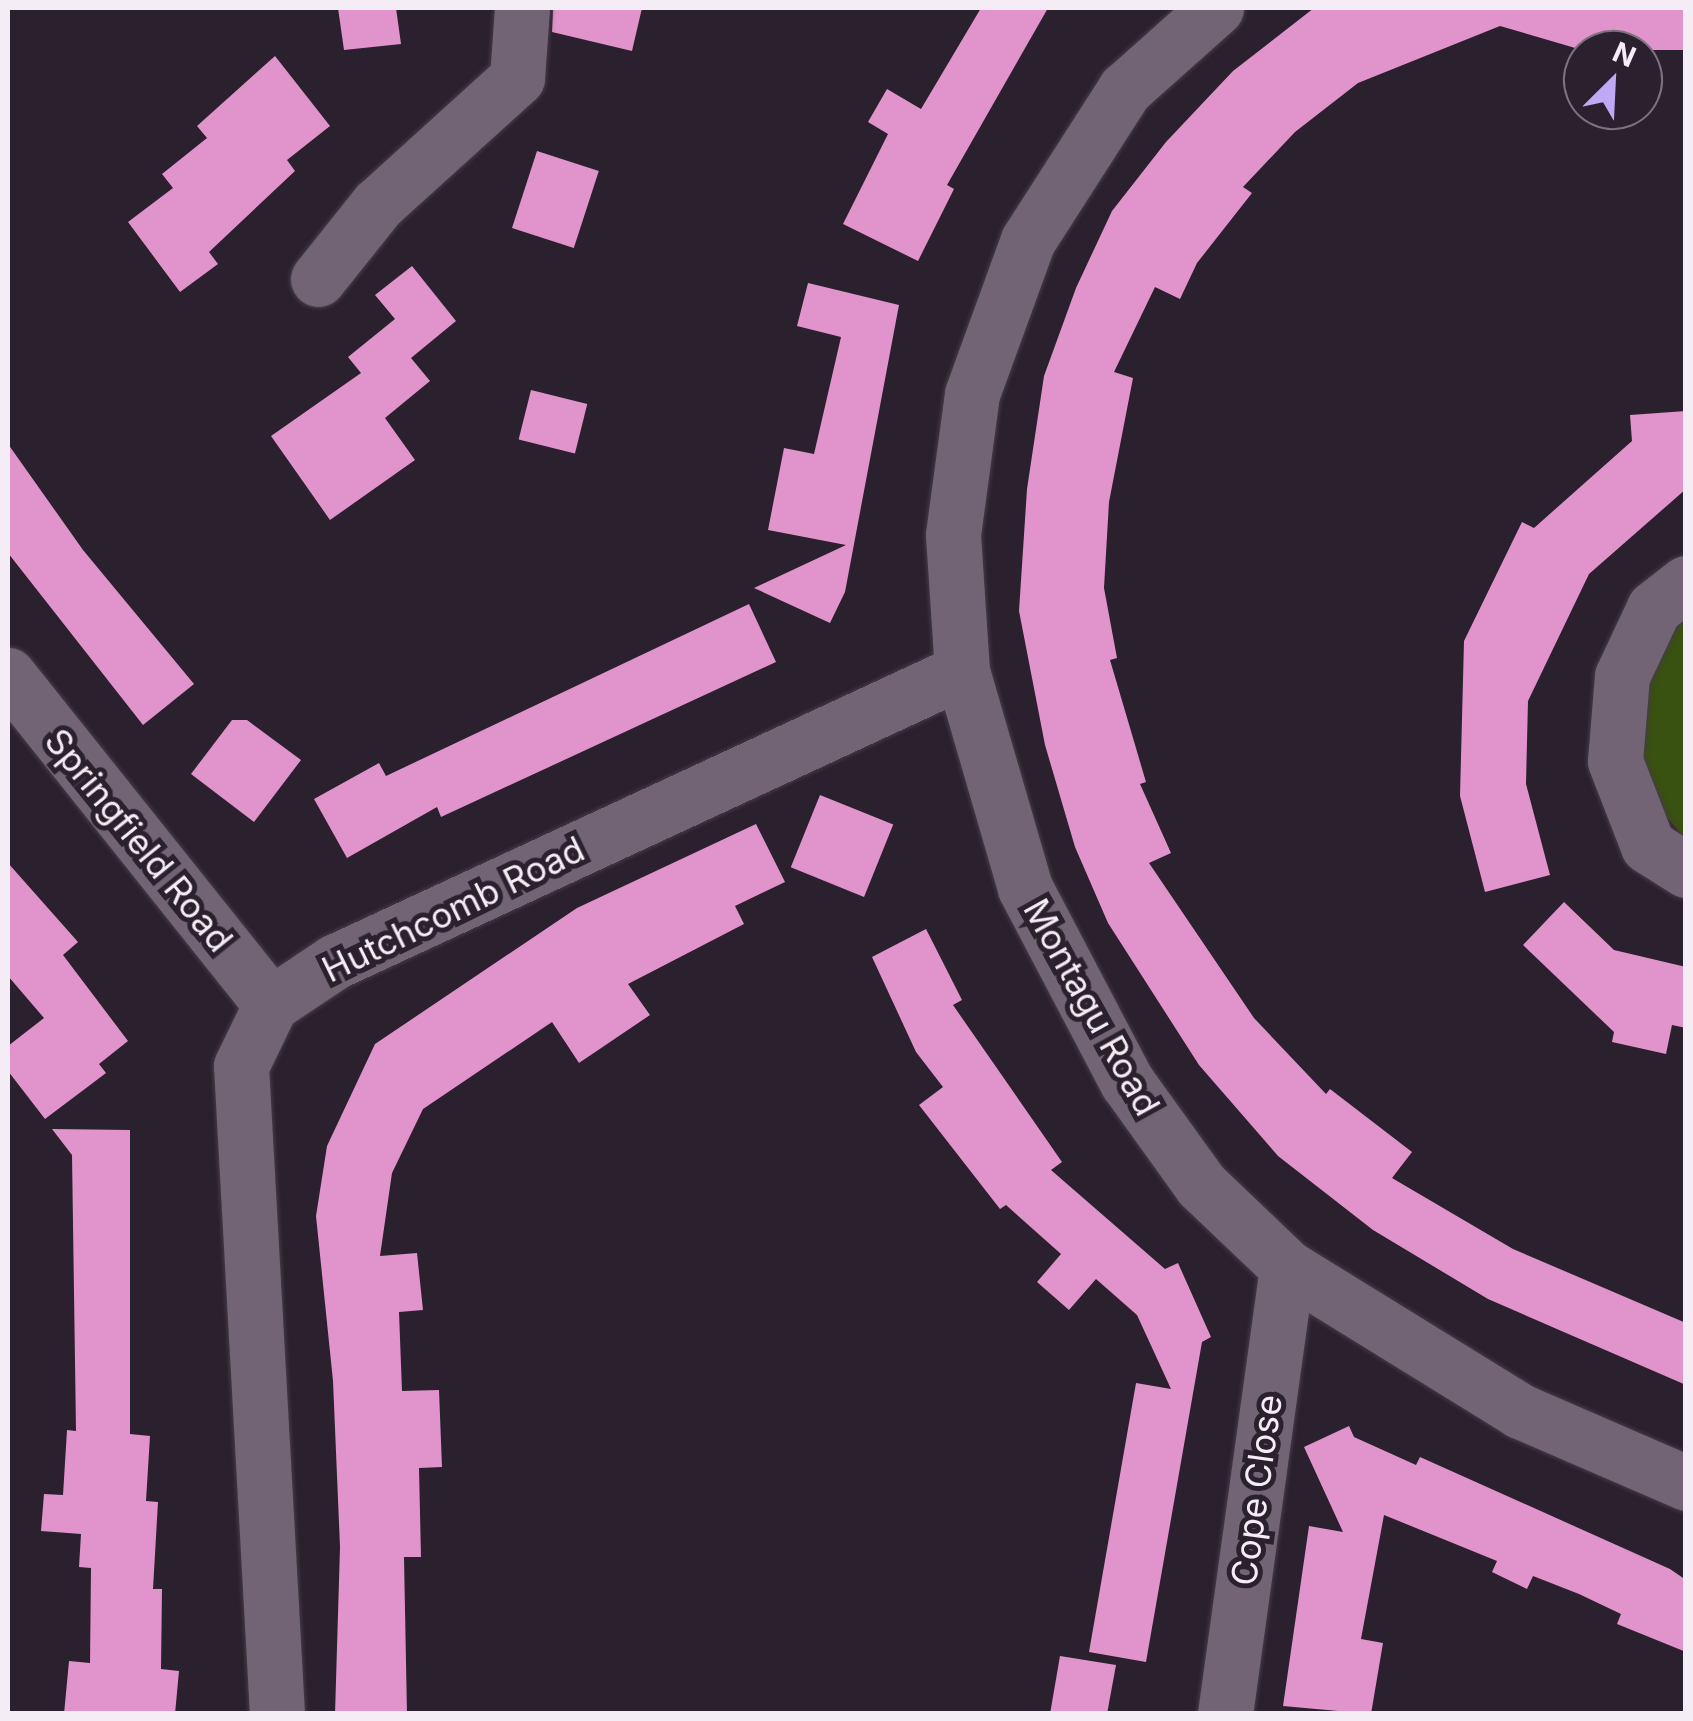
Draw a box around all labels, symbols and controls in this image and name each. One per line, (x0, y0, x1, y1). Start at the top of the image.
north arrow (1563, 30, 1663, 130)
text: N (1608, 35, 1641, 74)
street label: Springfield Road (36, 720, 242, 960)
street label: Hutchcomb Road (315, 827, 591, 991)
street label: Montagu Road (1015, 891, 1169, 1123)
street label: Cope Close (1222, 1392, 1290, 1588)

